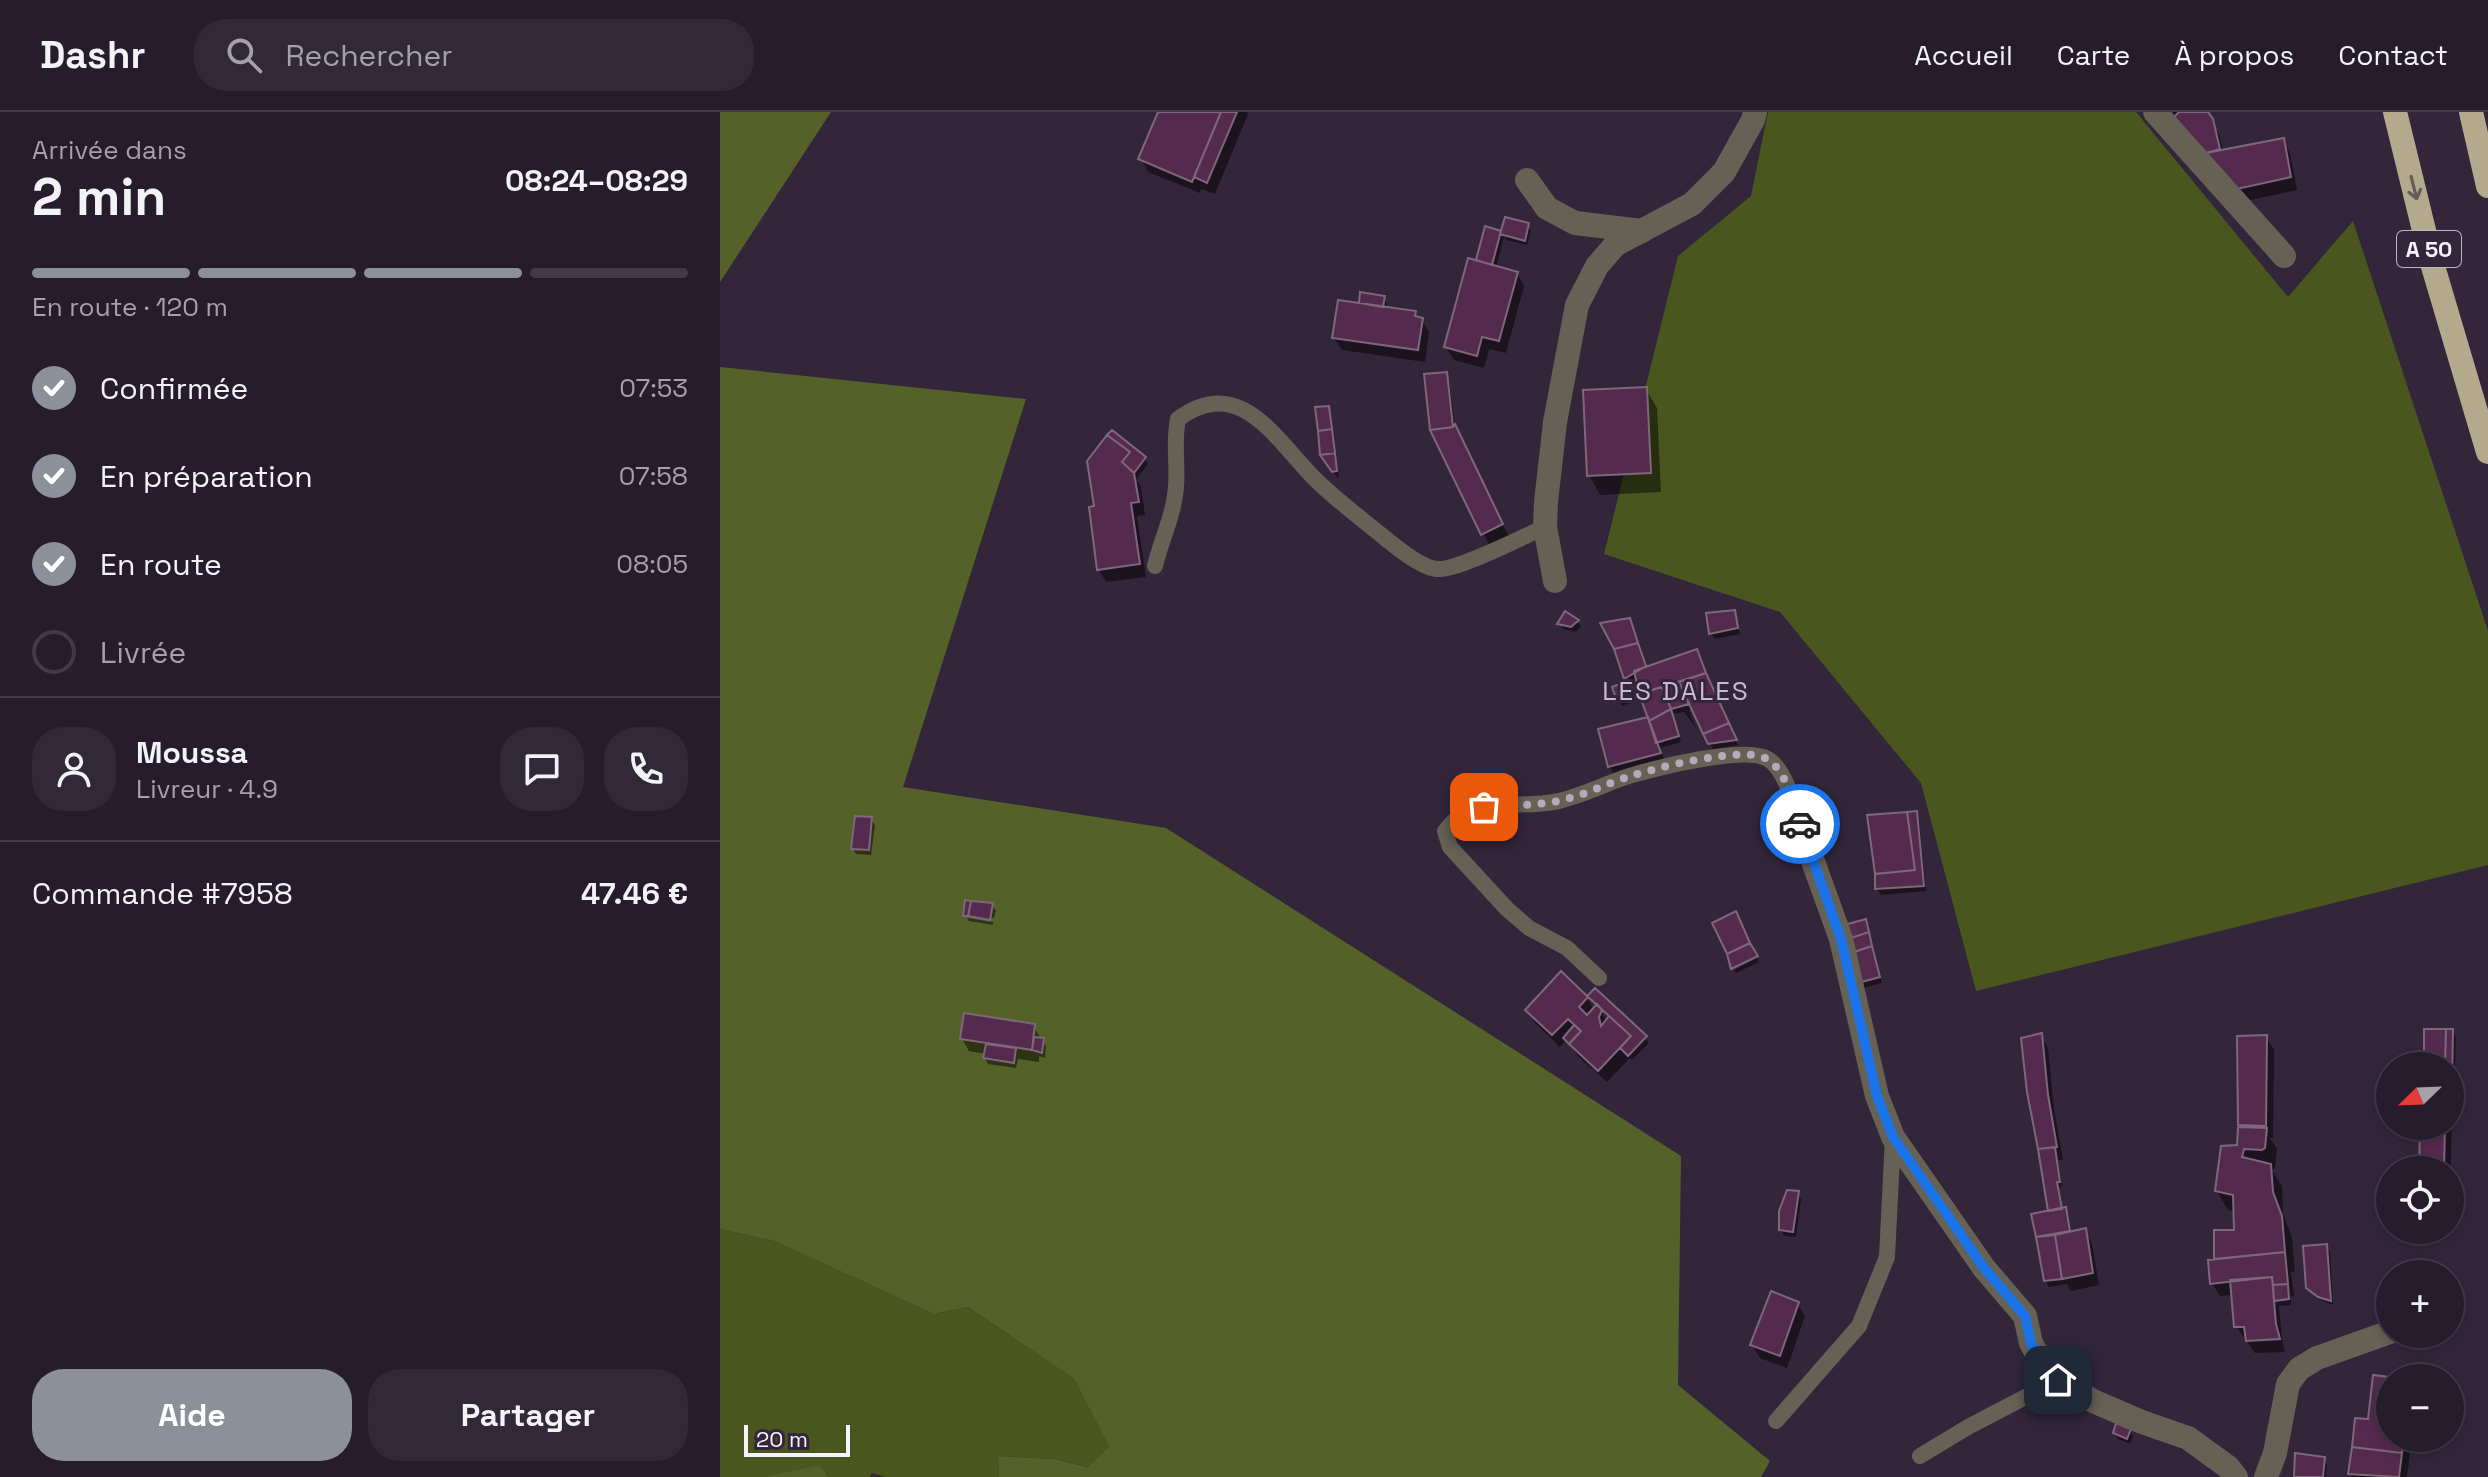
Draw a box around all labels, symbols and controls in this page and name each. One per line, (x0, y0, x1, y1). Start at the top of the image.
search box (194, 19, 754, 91)
text: Dashr (40, 31, 146, 79)
icon: search (222, 33, 266, 77)
text: Rechercher (286, 36, 452, 75)
text: Accueil (1914, 37, 2013, 73)
text: Carte (2057, 37, 2130, 73)
text: À propos (2174, 37, 2294, 73)
text: Contact (2338, 37, 2448, 73)
text: Arrivée dans (32, 133, 187, 167)
text: 08:24–08:29 (505, 161, 688, 200)
text: 2 min (32, 164, 166, 230)
one-way arrow (2407, 174, 2422, 200)
road number: A 50 (2397, 231, 2461, 267)
text: En route · 120 m (32, 290, 228, 324)
icon: check (32, 366, 76, 410)
text: Confirmée (100, 369, 248, 408)
text: 07:53 (619, 371, 688, 405)
icon: check (32, 454, 76, 498)
text: En préparation (100, 457, 313, 496)
text: 07:58 (619, 459, 688, 493)
icon: check (32, 542, 76, 586)
text: En route (100, 545, 222, 584)
text: 08:05 (616, 547, 688, 581)
text: Livrée (100, 633, 186, 672)
district label: LES DALES (1602, 674, 1750, 708)
button: person (32, 727, 116, 811)
button: chat (500, 727, 584, 811)
button: phone (604, 727, 688, 811)
text: Moussa (136, 733, 248, 772)
text: Livreur · 4.9 (136, 772, 278, 806)
pin (1450, 773, 1518, 841)
courier (1760, 784, 1840, 864)
icon: bag (1462, 785, 1506, 829)
icon: car (1778, 802, 1822, 846)
text: Commande #7958 (32, 874, 293, 913)
text: 47.46 € (581, 874, 688, 913)
north arrow (2376, 1052, 2464, 1140)
map controls (2376, 1052, 2464, 1452)
button: locate (2376, 1156, 2464, 1244)
button: + (2376, 1260, 2464, 1348)
pin (2024, 1346, 2092, 1414)
icon: home (2036, 1358, 2080, 1402)
button: − (2376, 1364, 2464, 1452)
button: Aide (32, 1369, 352, 1461)
button: Partager (368, 1369, 688, 1461)
scale bar (744, 1421, 850, 1457)
text: 20 m (756, 1425, 808, 1453)

